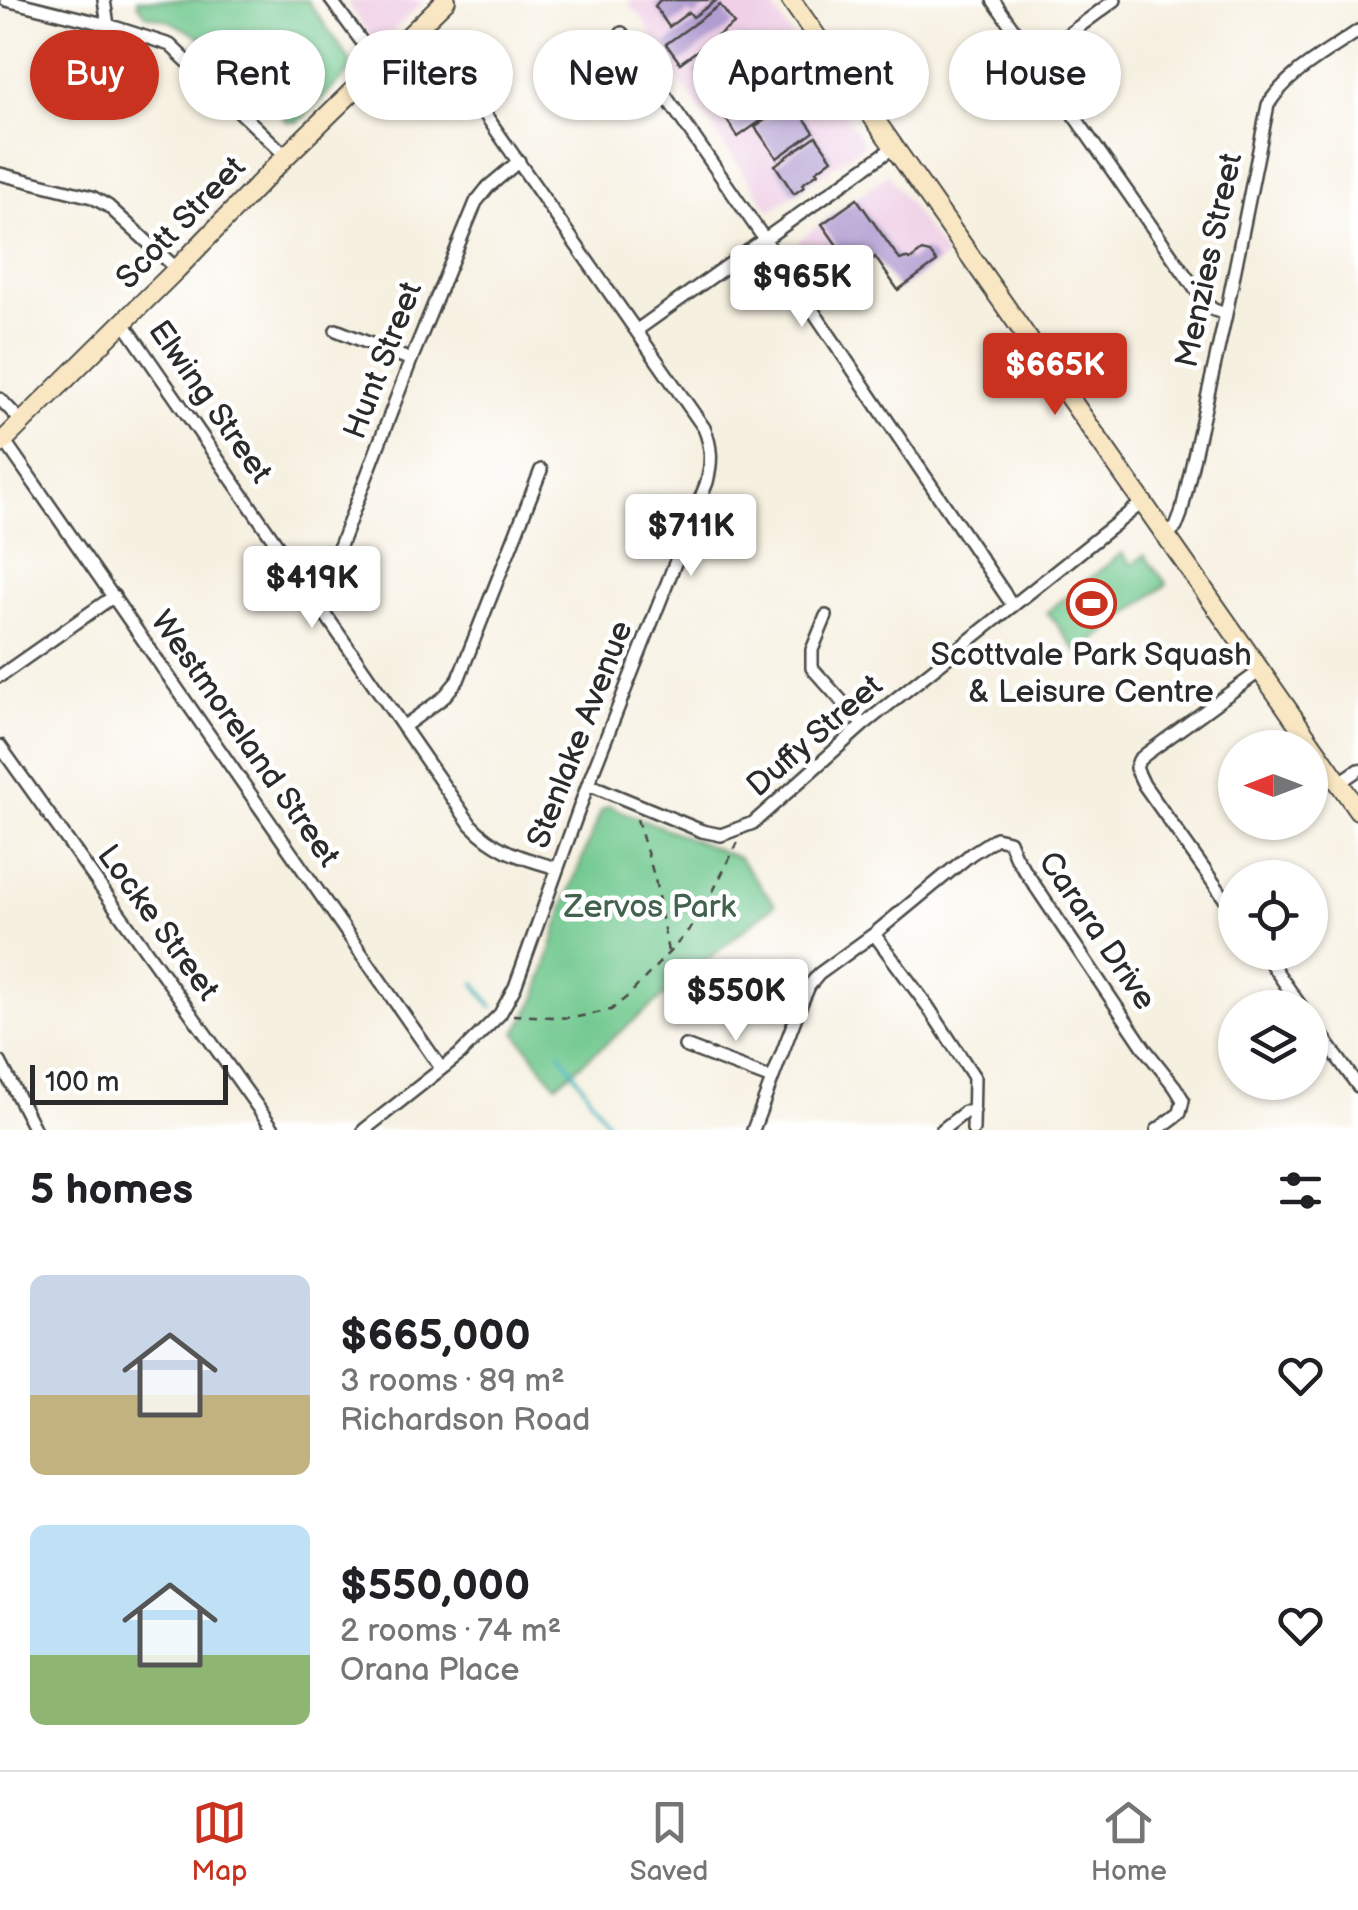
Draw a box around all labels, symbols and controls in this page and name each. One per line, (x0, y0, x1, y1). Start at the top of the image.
chip: Buy (30, 30, 159, 120)
chip: Rent (179, 30, 325, 120)
chip: Filters (345, 30, 513, 120)
chip: New (533, 30, 673, 120)
chip: Apartment (693, 30, 929, 120)
chip: House (949, 30, 1121, 120)
street label: Scott Street (108, 148, 254, 298)
street label: Menzies Street (1168, 149, 1251, 371)
pin: $965K (732, 245, 872, 330)
text: $965K (752, 258, 852, 297)
street label: Hunt Street (336, 276, 431, 445)
street label: Elwing Street (139, 313, 280, 491)
pin: $665K (985, 333, 1125, 418)
text: $665K (1005, 346, 1105, 385)
pin: $711K (621, 494, 761, 579)
text: $711K (647, 507, 735, 546)
pin: $419K (242, 546, 382, 631)
text: $419K (265, 559, 359, 598)
sports icon: Scottvale Park Squash & Leisure Centre (1065, 578, 1117, 630)
street label: Westmoreland Street (142, 603, 348, 875)
street label: Stenlake Avenue (519, 615, 642, 854)
place label: Scottvale Park Squash & Leisure Centre (930, 636, 1252, 712)
street label: Duffy Street (739, 667, 891, 806)
north arrow (1218, 730, 1328, 840)
map controls (1218, 730, 1328, 1100)
street label: Locke Street (88, 838, 227, 1008)
street label: Carara Drive (1029, 844, 1164, 1018)
button: locate (1218, 860, 1328, 970)
park label: Zervos Park (563, 888, 736, 927)
pin: $550K (666, 959, 806, 1044)
text: $550K (686, 972, 786, 1011)
button: layers (1218, 990, 1328, 1100)
scale bar (30, 1060, 228, 1104)
text: 100 m (45, 1066, 119, 1099)
icon: filters (1273, 1163, 1328, 1218)
text: 5 homes (30, 1165, 193, 1216)
text: $665,000 (340, 1311, 531, 1362)
icon: home (110, 1315, 230, 1435)
icon: heart (1273, 1348, 1328, 1403)
text: 3 rooms · 89 m² (340, 1362, 565, 1401)
text: Richardson Road (340, 1401, 590, 1440)
text: $550,000 (340, 1561, 530, 1612)
icon: home (110, 1565, 230, 1685)
icon: heart (1273, 1598, 1328, 1653)
text: 2 rooms · 74 m² (340, 1612, 561, 1651)
text: Orana Place (340, 1651, 519, 1690)
tab: Map (191, 1795, 247, 1888)
tab: Saved (630, 1795, 708, 1888)
tab: Home (1091, 1795, 1167, 1888)

